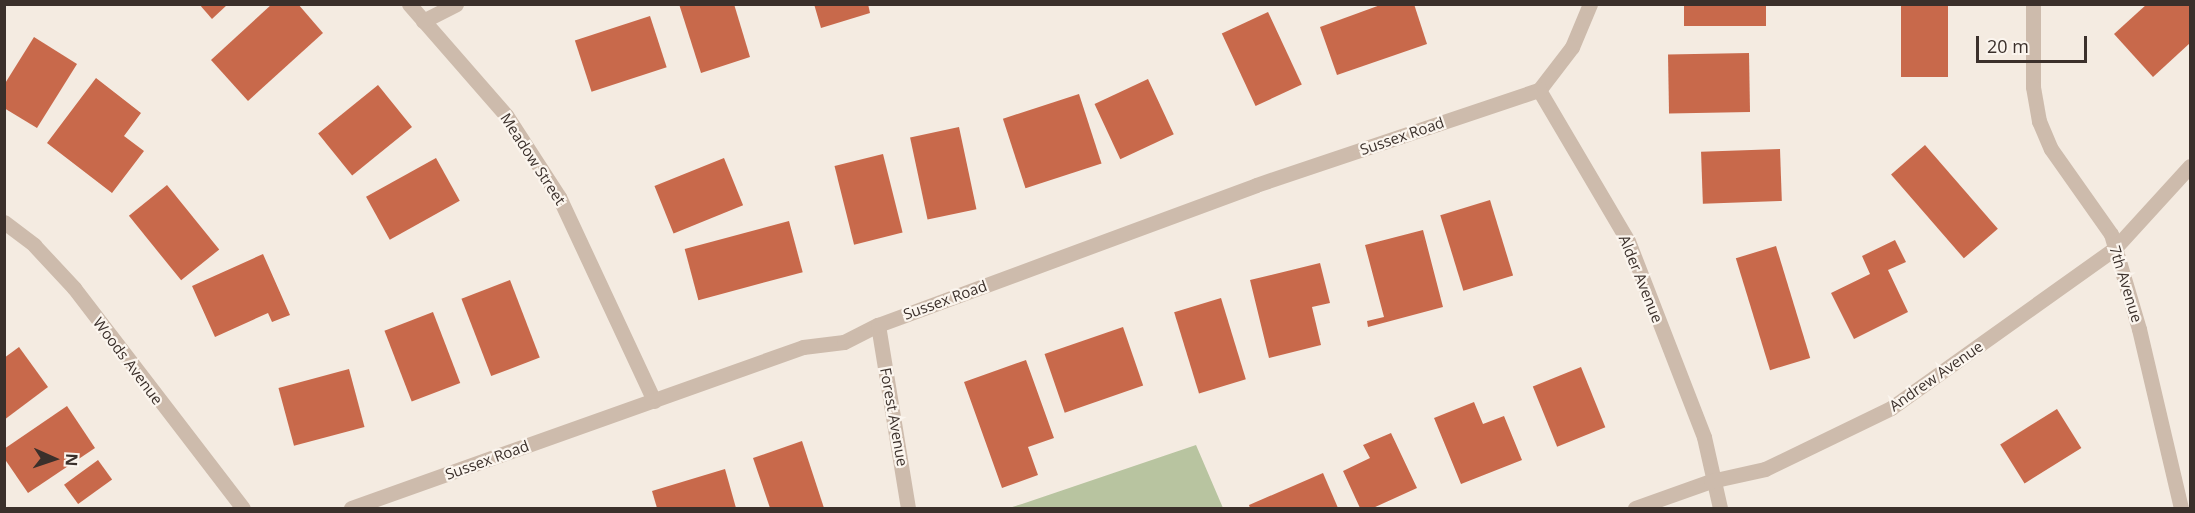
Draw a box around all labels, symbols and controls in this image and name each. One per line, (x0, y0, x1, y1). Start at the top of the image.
scale bar (1979, 24, 2090, 62)
text: 20 m (1987, 34, 2029, 58)
street label: Meadow Street (497, 110, 569, 208)
street label: Sussex Road (1358, 113, 1446, 159)
street label: Alder Avenue (1615, 232, 1667, 326)
street label: 7th Avenue (2106, 243, 2146, 325)
street label: Sussex Road (901, 277, 989, 323)
street label: Woods Avenue (89, 314, 167, 408)
street label: Andrew Avenue (1886, 337, 1986, 415)
street label: Forest Avenue (876, 366, 912, 468)
north arrow (24, 429, 84, 489)
street label: Sussex Road (443, 437, 531, 483)
text: N (61, 453, 83, 467)

